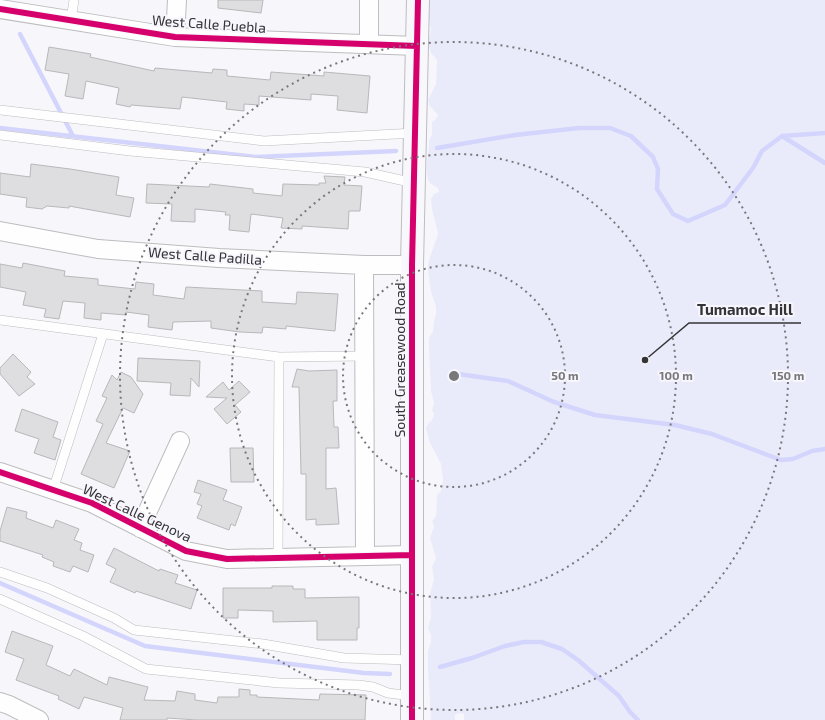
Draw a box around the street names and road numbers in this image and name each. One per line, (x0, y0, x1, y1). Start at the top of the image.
street label: West Calle Puebla (151, 11, 267, 36)
street label: West Calle Padilla (148, 243, 263, 268)
street label: South Greasewood Road (391, 282, 408, 438)
street label: West Calle Genova (80, 480, 194, 545)

